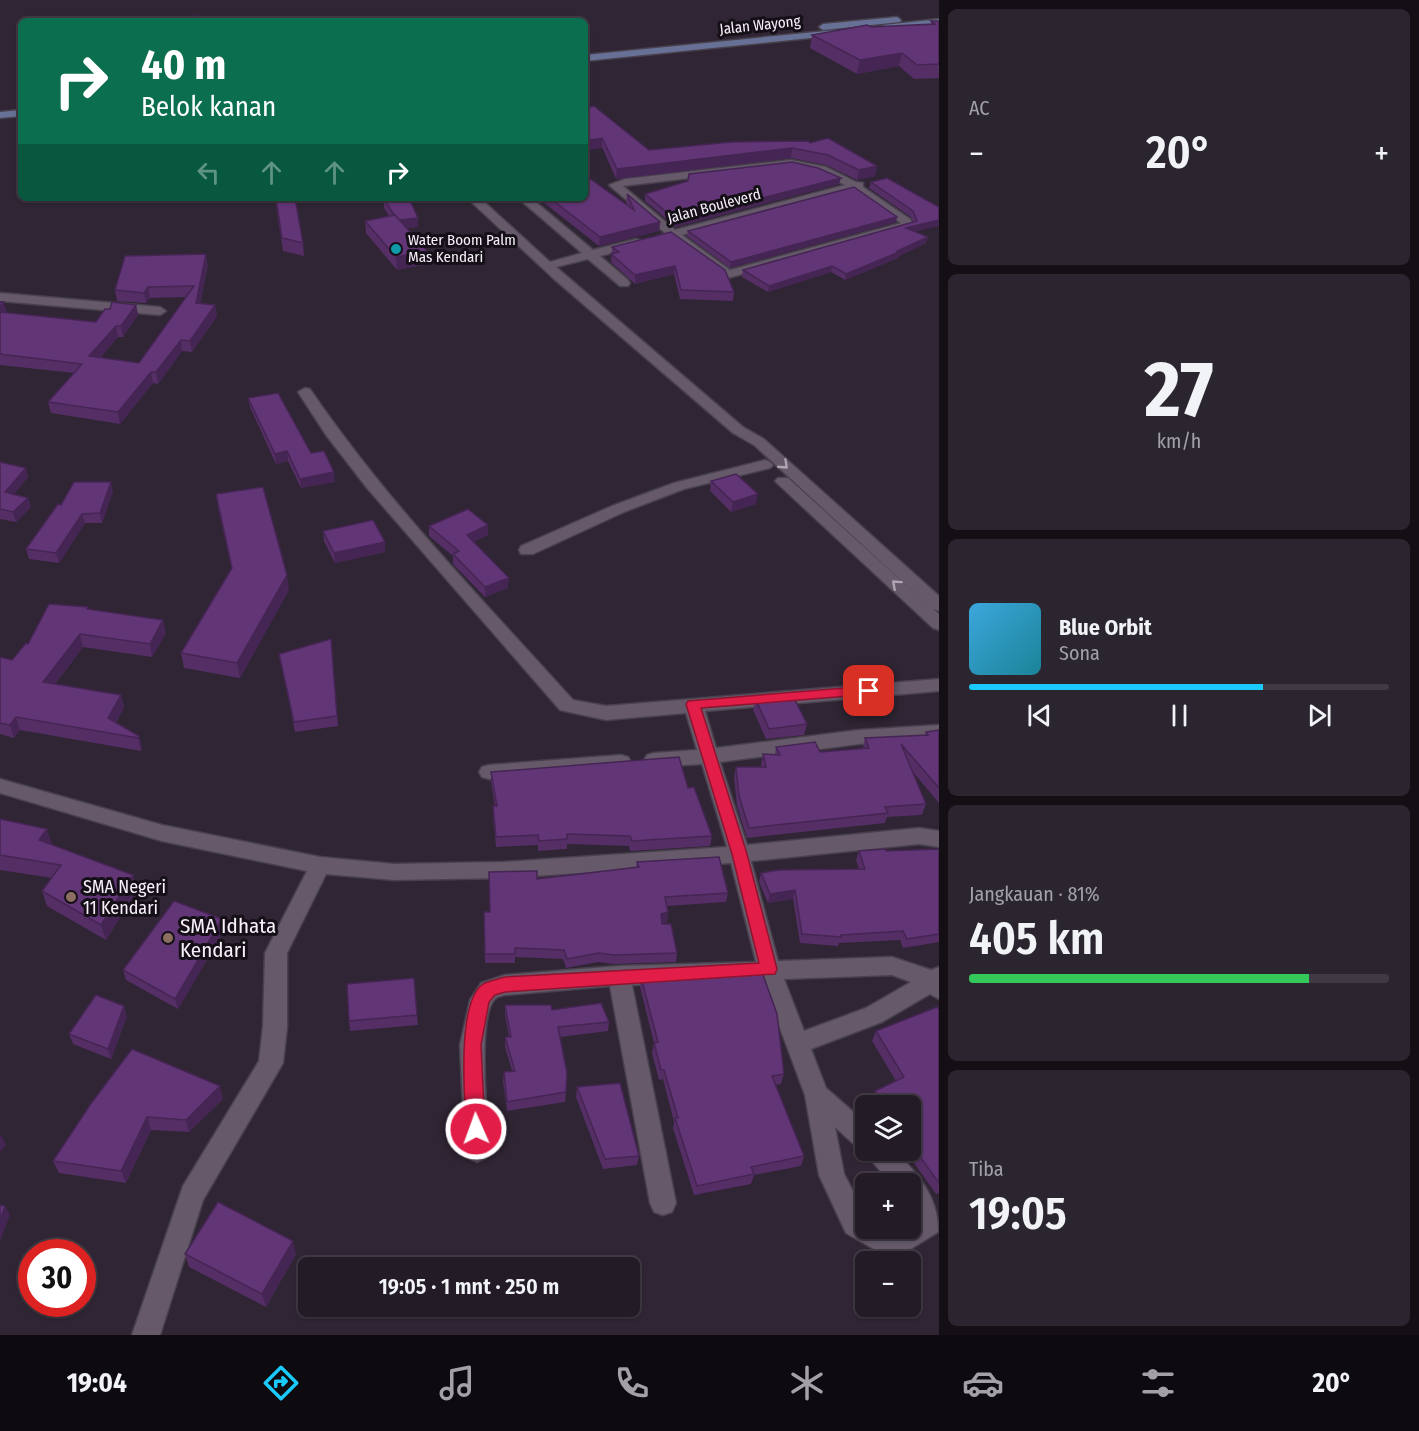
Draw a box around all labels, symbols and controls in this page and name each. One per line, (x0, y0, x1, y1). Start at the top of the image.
street label: Jalan Wayong (719, 12, 801, 38)
text: 40 m (141, 40, 226, 90)
icon: right (42, 42, 120, 120)
text: Belok kanan (141, 91, 276, 123)
text: AC (969, 96, 989, 120)
text: 20° (1146, 126, 1212, 180)
text: − (969, 134, 984, 174)
text: + (1374, 134, 1389, 174)
icon: left (192, 156, 225, 189)
icon: ahead (255, 156, 288, 189)
icon: ahead (318, 156, 351, 189)
icon: right (381, 156, 414, 189)
street label: Jalan Bouleverd (665, 185, 763, 227)
place label: Water Boom Palm Mas Kendari (408, 231, 516, 266)
marker: Water Boom Palm Mas Kendari (389, 242, 403, 256)
text: 27 (1145, 343, 1213, 437)
text: km/h (1157, 429, 1201, 453)
one-way arrow (777, 458, 788, 469)
one-way arrow (892, 580, 903, 591)
text: Blue Orbit (1059, 614, 1152, 641)
text: Sona (1059, 641, 1100, 665)
pin (843, 665, 894, 716)
icon: arrive (852, 674, 885, 707)
icon: previous (1023, 699, 1056, 732)
icon: pause (1163, 699, 1196, 732)
icon: next (1303, 699, 1336, 732)
place label: SMA Negeri 11 Kendari (83, 876, 166, 919)
text: Jangkauan · 81% (969, 882, 1100, 906)
marker: SMA Negeri 11 Kendari (64, 890, 78, 904)
text: 405 km (969, 912, 1104, 966)
place label: SMA Idhata Kendari (180, 913, 276, 963)
marker: SMA Idhata Kendari (161, 931, 175, 945)
map controls (855, 1095, 921, 1317)
button: layers (855, 1095, 921, 1161)
position arrow (444, 1097, 508, 1161)
text: Tiba (969, 1157, 1004, 1181)
button: + (855, 1173, 921, 1239)
text: 19:05 (969, 1187, 1067, 1241)
speed limit sign: 30 (18, 1239, 96, 1317)
button: − (855, 1251, 921, 1317)
text: 19:05 · 1 mnt · 250 m (379, 1273, 559, 1300)
icon: directions (260, 1362, 302, 1404)
icon: music (436, 1362, 478, 1404)
icon: phone (611, 1362, 653, 1404)
icon: climate (786, 1362, 828, 1404)
icon: car (962, 1362, 1004, 1404)
icon: filters (1137, 1362, 1179, 1404)
text: 19:04 (67, 1367, 127, 1399)
text: 20° (1312, 1367, 1352, 1399)

